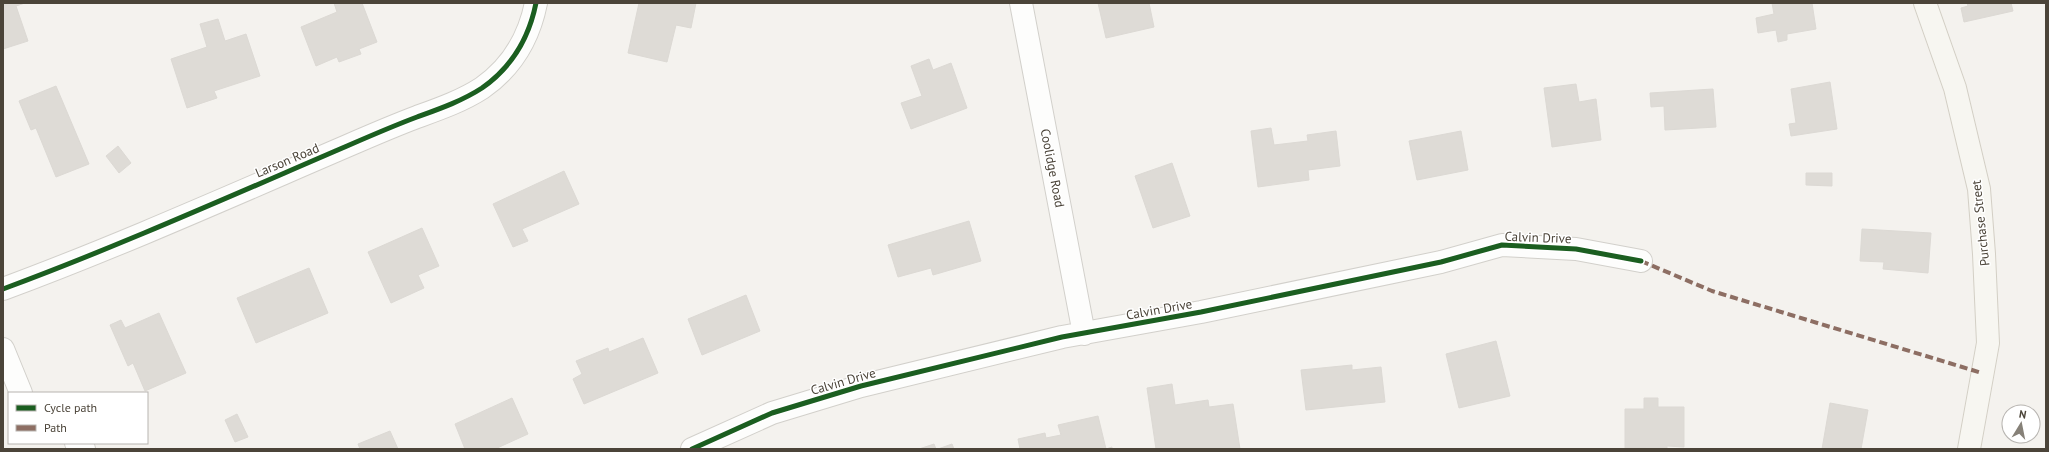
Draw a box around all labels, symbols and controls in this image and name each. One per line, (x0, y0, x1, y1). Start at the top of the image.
street label: Coolidge Road (1037, 127, 1068, 209)
street label: Larson Road (253, 139, 322, 182)
street label: Purchase Street (1967, 179, 1993, 267)
street label: Calvin Drive (1504, 228, 1572, 247)
street label: Calvin Drive (1125, 295, 1194, 324)
street label: Calvin Drive (809, 364, 878, 399)
legend (8, 392, 148, 444)
text: Cycle path (44, 400, 97, 415)
north arrow (2001, 404, 2041, 444)
text: N (2018, 407, 2028, 422)
text: Path (44, 420, 67, 435)

